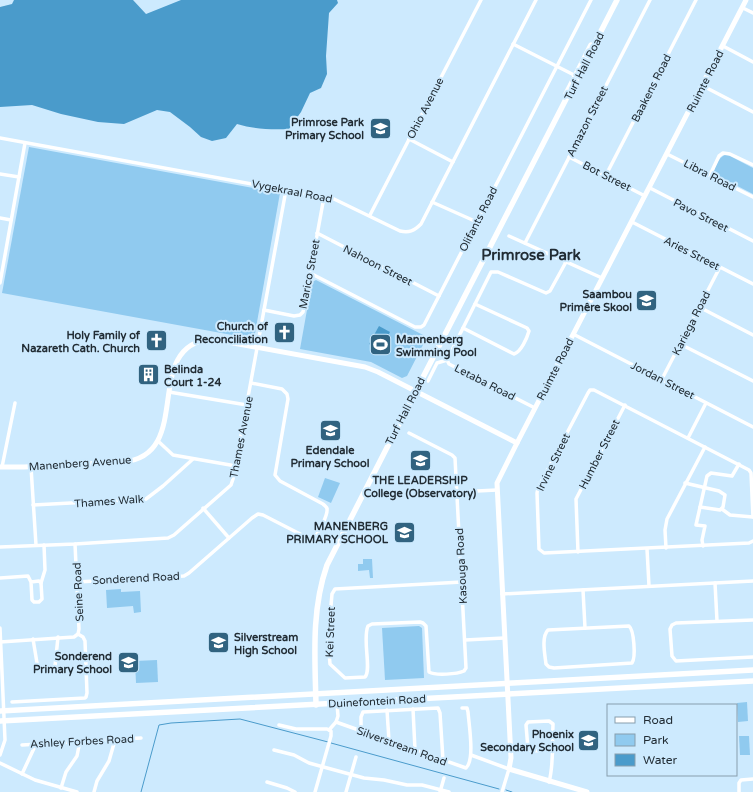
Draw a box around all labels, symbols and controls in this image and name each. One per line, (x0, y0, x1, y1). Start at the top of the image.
street label: Turf Hall Road (562, 30, 607, 102)
street label: Ruimte Road (684, 48, 727, 115)
street label: Baakens Road (629, 52, 674, 124)
street label: Ohio Avenue (404, 75, 446, 141)
street label: Amazon Street (564, 84, 611, 159)
school or university icon: Primrose Park Primary School (367, 115, 393, 141)
place label: Primrose Park Primary School (285, 116, 364, 143)
street label: Libra Road (681, 157, 738, 194)
street label: Bot Street (580, 159, 633, 194)
street label: Vygekraal Road (250, 177, 334, 206)
street label: Olifants Road (457, 185, 500, 254)
street label: Pavo Street (671, 196, 730, 235)
street label: Aries Street (662, 234, 722, 273)
street label: Marico Street (296, 238, 323, 310)
street label: Nahoon Street (341, 242, 415, 289)
district label: Primrose Park (481, 246, 581, 264)
school or university icon: Saambou Primêre Skool (634, 287, 660, 313)
place label: Saambou Primêre Skool (560, 288, 632, 314)
street label: Kariega Road (670, 289, 713, 358)
church icon: Church of Reconciliation (271, 319, 297, 345)
place label: Church of Reconciliation (194, 320, 269, 346)
church icon: Holy Family of Nazareth Cath. Church (143, 328, 169, 354)
place label: Holy Family of Nazareth Cath. Church (21, 329, 141, 355)
sports icon: Mannenberg Swimming Pool (368, 332, 394, 358)
place label: Mannenberg Swimming Pool (396, 333, 477, 360)
street label: Ruimte Road (534, 336, 577, 403)
street label: Jordan Street (629, 359, 697, 402)
building icon: Belinda Court 1-24 (135, 362, 161, 388)
street label: Letaba Road (452, 362, 517, 403)
place label: Belinda Court 1-24 (164, 363, 221, 389)
street label: Turf Hall Road (383, 375, 428, 447)
street label: Thames Avenue (227, 395, 256, 479)
school or university icon: Edendale Primary School (317, 417, 343, 443)
street label: Humber Street (576, 417, 623, 491)
street label: Irvine Street (534, 431, 573, 493)
place label: Edendale Primary School (291, 444, 370, 471)
school or university icon: THE LEADERSHIP College (Observatory) (407, 447, 433, 473)
street label: Manenberg Avenue (28, 453, 132, 474)
place label: THE LEADERSHIP College (Observatory) (364, 474, 477, 501)
street label: Thames Walk (74, 493, 144, 510)
school or university icon: MANENBERG PRIMARY SCHOOL (391, 519, 417, 545)
place label: MANENBERG PRIMARY SCHOOL (286, 520, 389, 546)
street label: Kasouga Road (453, 528, 470, 604)
street label: Seine Road (70, 562, 87, 622)
street label: Sonderend Road (92, 570, 180, 587)
street label: Kei Street (323, 606, 338, 658)
school or university icon: Silverstream High School (206, 630, 232, 656)
place label: Silverstream High School (234, 631, 298, 658)
school or university icon: Sonderend Primary School (115, 649, 141, 675)
place label: Sonderend Primary School (33, 650, 112, 677)
street label: Duinefontein Road (328, 692, 426, 711)
legend (607, 704, 737, 776)
text: Road (643, 713, 673, 727)
street label: Silverstream Road (355, 724, 449, 769)
school or university icon: Phoenix Secondary School (576, 727, 602, 753)
place label: Phoenix Secondary School (480, 728, 574, 755)
street label: Ashley Forbes Road (30, 732, 134, 751)
text: Park (643, 733, 669, 747)
text: Water (643, 753, 678, 767)

